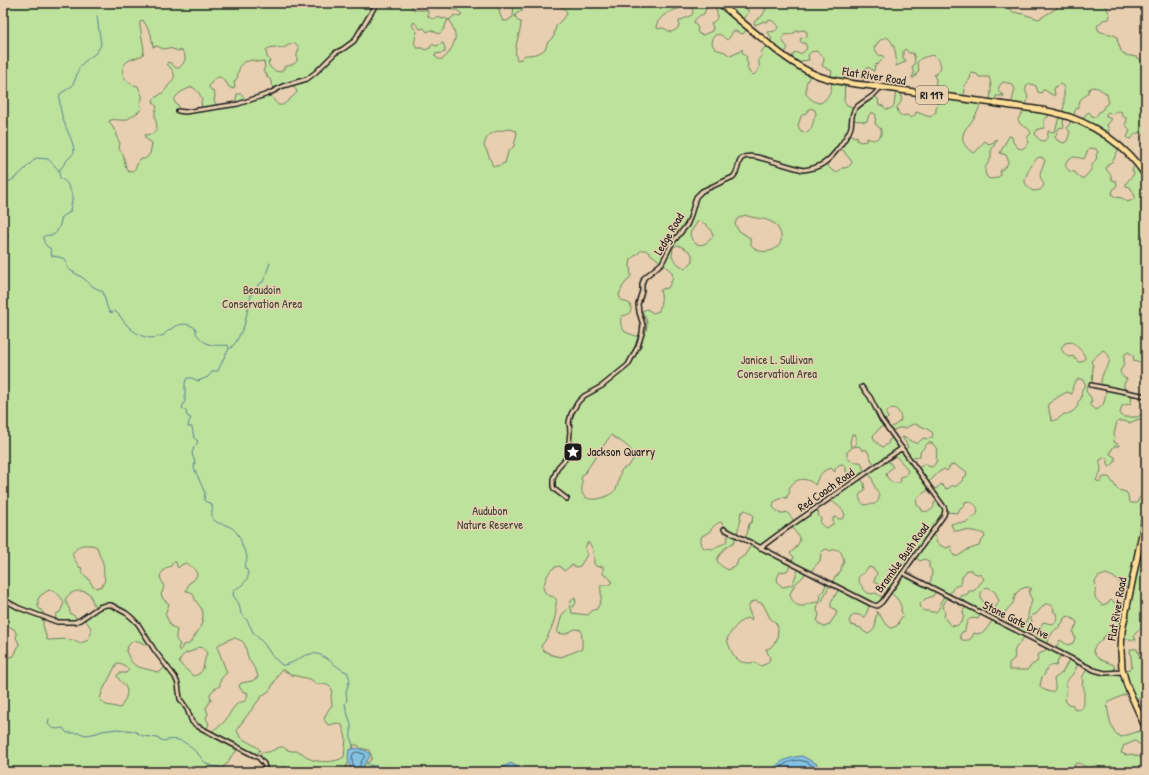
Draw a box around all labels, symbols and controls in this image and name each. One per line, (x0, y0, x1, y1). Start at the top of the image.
street label: Flat River Road (840, 62, 907, 89)
road number: RI 117 (916, 86, 948, 104)
street label: Ledge Road (649, 209, 688, 258)
park label: Beaudoin Conservation Area (222, 281, 302, 312)
park label: Janice L. Sullivan Conservation Area (737, 351, 817, 382)
place icon: Jackson Quarry (562, 441, 584, 463)
place label: Jackson Quarry (587, 443, 655, 460)
street label: Red Coach Road (794, 464, 858, 515)
park label: Audubon Nature Reserve (457, 502, 523, 533)
street label: Bramble Bush Road (871, 519, 933, 596)
street label: Flat River Road (1102, 576, 1130, 643)
street label: Stone Gate Drive (980, 596, 1053, 643)

